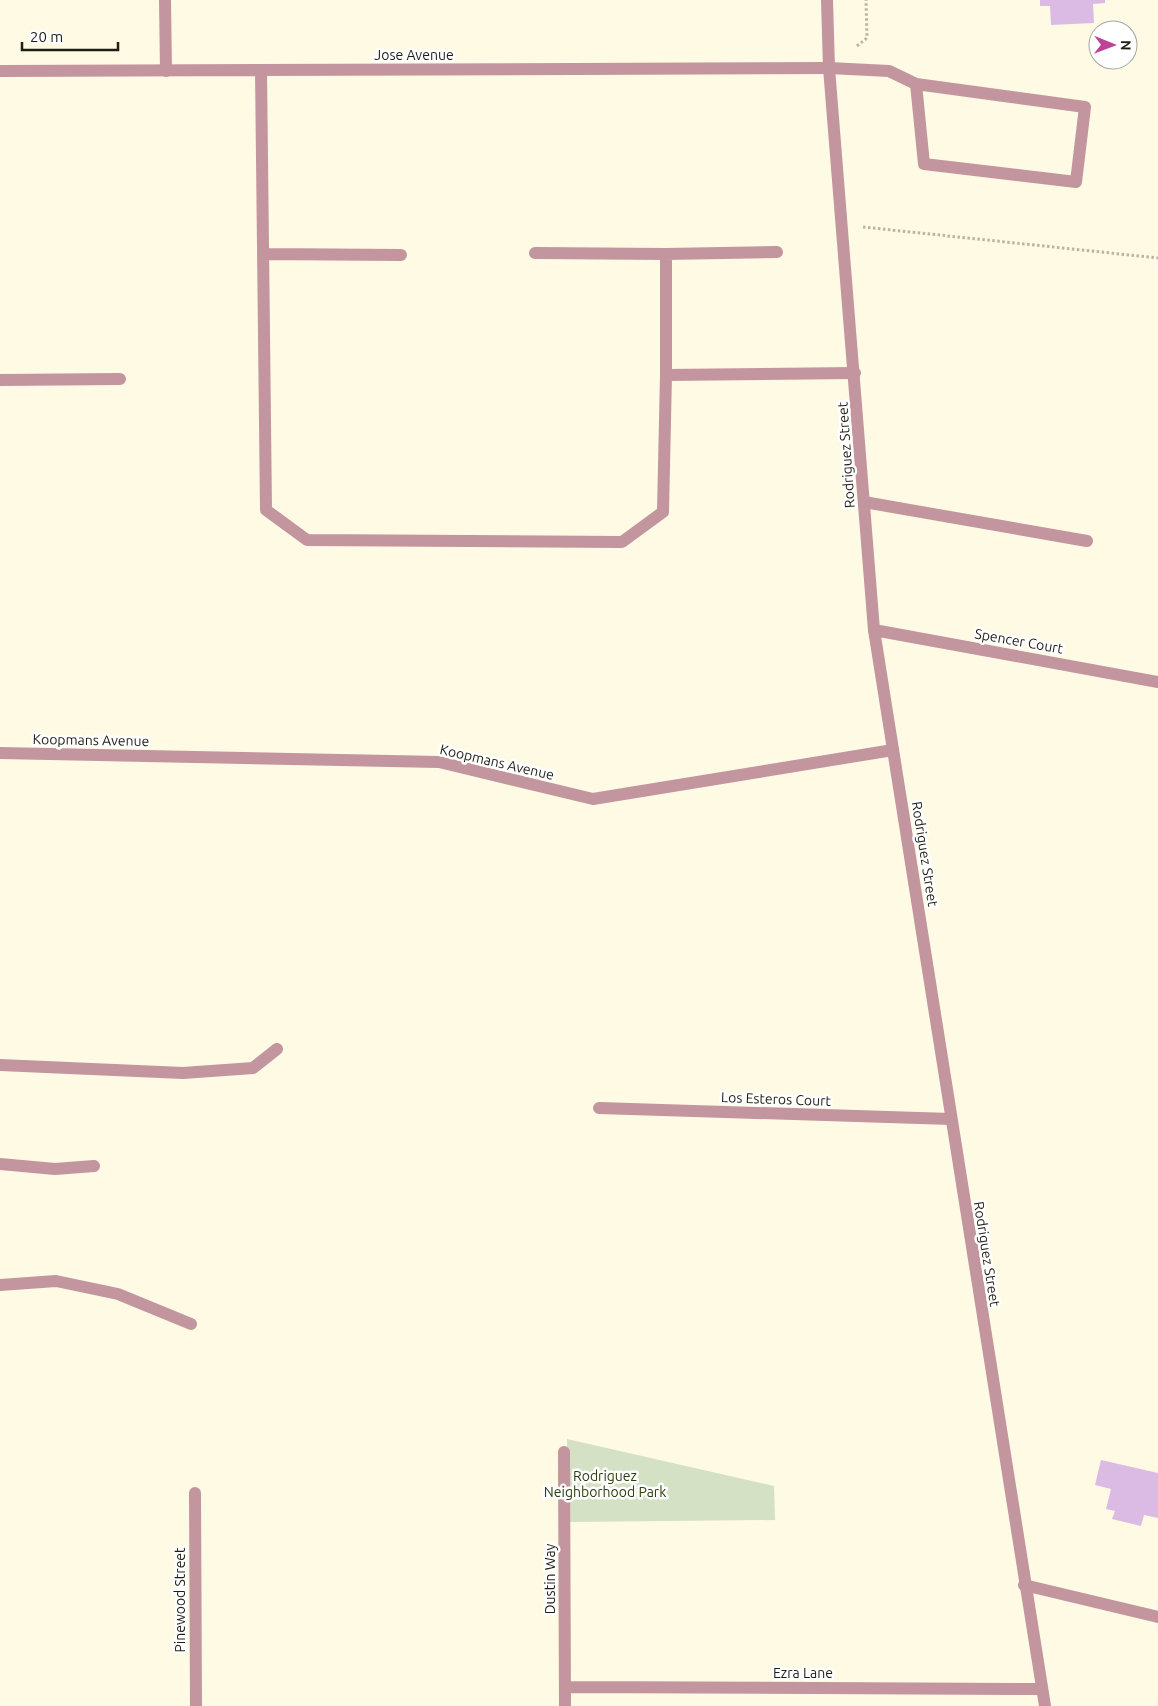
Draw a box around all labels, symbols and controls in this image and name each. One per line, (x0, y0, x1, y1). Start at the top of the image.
scale bar (22, 20, 119, 52)
north arrow (1088, 20, 1138, 70)
text: 20 m (30, 28, 63, 45)
text: N (1118, 40, 1134, 51)
street label: Jose Avenue (374, 47, 454, 63)
street label: Rodriguez Street (834, 401, 858, 509)
street label: Spencer Court (974, 625, 1065, 657)
street label: Koopmans Avenue (33, 731, 149, 749)
street label: Koopmans Avenue (438, 741, 556, 783)
street label: Rodriguez Street (909, 800, 941, 908)
street label: Los Esteros Court (721, 1089, 832, 1109)
street label: Rodriguez Street (971, 1200, 1003, 1308)
park label: Rodriguez Neighborhood Park (544, 1468, 666, 1500)
street label: Dustin Way (542, 1543, 558, 1614)
street label: Pinewood Street (172, 1547, 188, 1653)
street label: Ezra Lane (773, 1665, 833, 1681)

